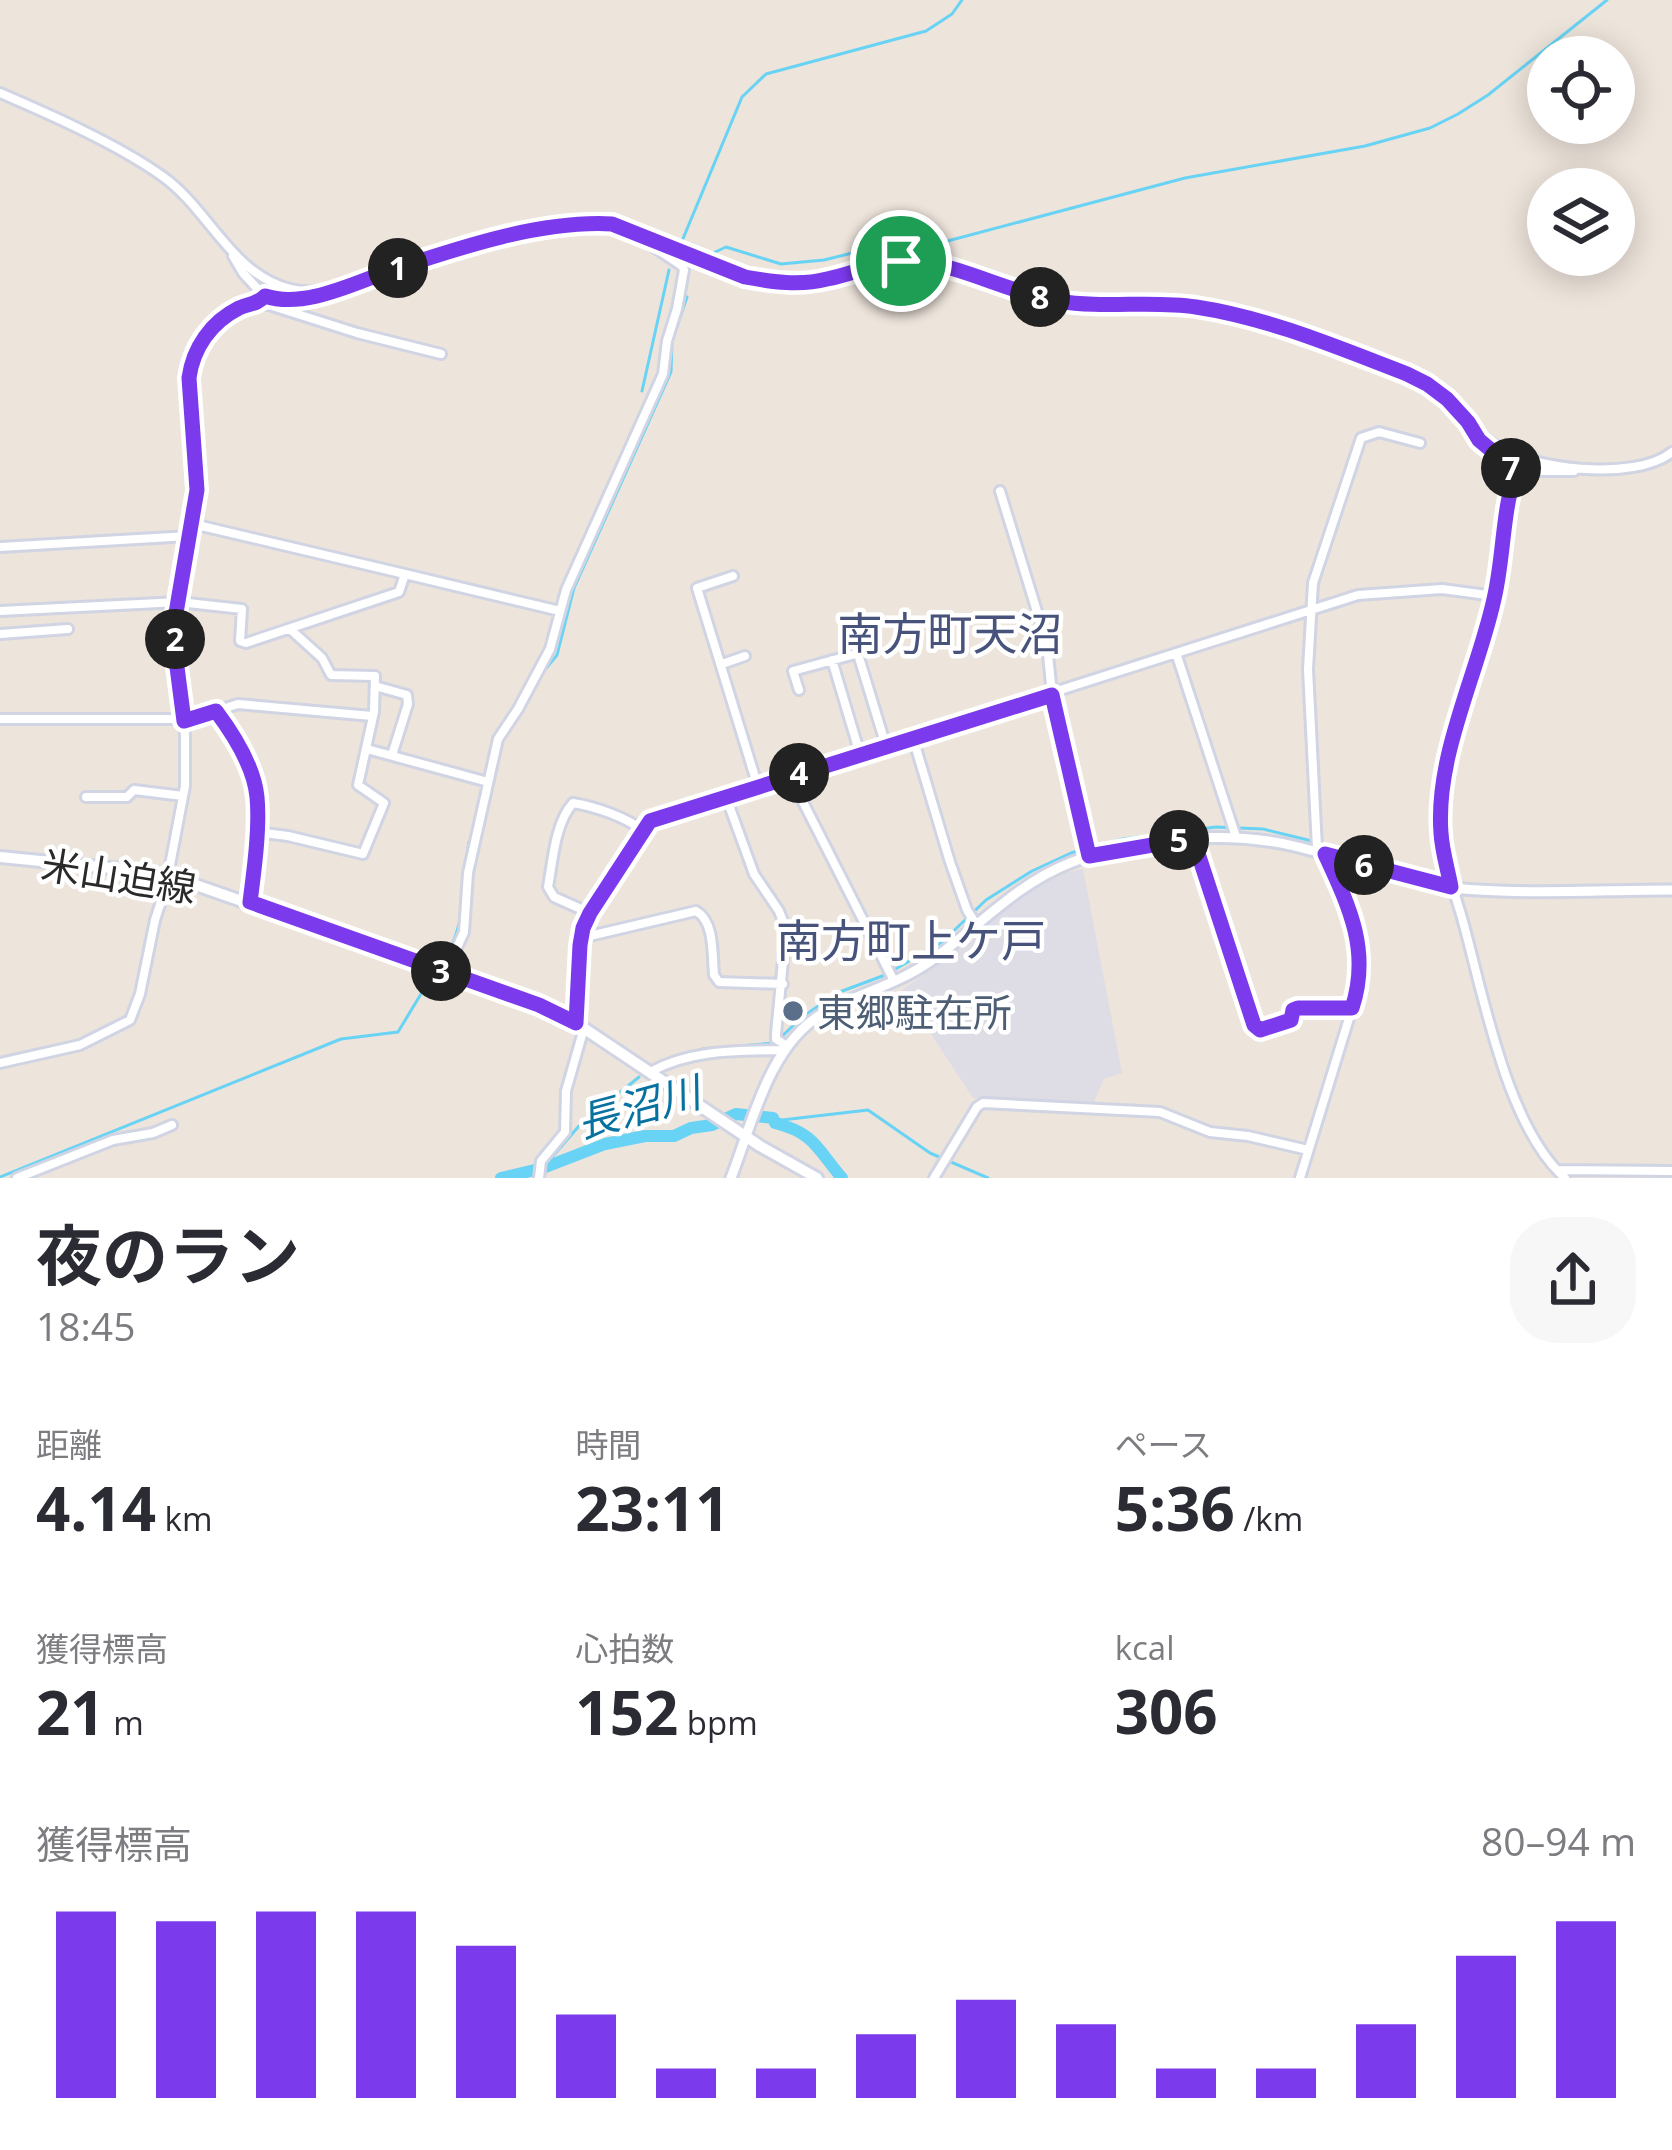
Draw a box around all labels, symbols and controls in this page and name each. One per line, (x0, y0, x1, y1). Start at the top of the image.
map controls (1527, 36, 1635, 276)
button: locate (1527, 36, 1635, 144)
button: layers (1527, 168, 1635, 276)
pin (850, 210, 952, 312)
icon: arrive (868, 228, 934, 294)
pin: 1 (368, 238, 428, 298)
text: 1 (389, 245, 407, 290)
pin: 8 (1010, 267, 1070, 327)
text: 8 (1031, 274, 1049, 319)
pin: 7 (1481, 438, 1541, 498)
text: 7 (1502, 445, 1520, 490)
district label: 南方町天沼 (837, 602, 1063, 663)
pin: 2 (145, 609, 205, 669)
text: 2 (166, 616, 184, 661)
pin: 4 (769, 743, 829, 803)
text: 4 (790, 750, 808, 795)
pin: 5 (1149, 810, 1209, 870)
text: 5 (1170, 817, 1188, 862)
pin: 6 (1334, 835, 1394, 895)
street label: 米山迫線 (38, 837, 200, 913)
text: 6 (1355, 842, 1373, 887)
district label: 南方町上ケ戸 (776, 909, 1046, 970)
pin: 3 (411, 941, 471, 1001)
text: 3 (432, 948, 450, 993)
place label: 東郷駐在所 (817, 985, 1012, 1038)
marker: 東郷駐在所 (780, 998, 806, 1024)
water label: 長沼川 (570, 1061, 710, 1150)
text: 夜のラン (36, 1209, 300, 1299)
button: share (1510, 1217, 1636, 1343)
text: 18:45 (36, 1299, 135, 1352)
text: 距離 (36, 1422, 102, 1467)
text: 時間 (575, 1422, 641, 1467)
text: ペース (1115, 1422, 1212, 1467)
text: 4.14 (36, 1467, 156, 1549)
text: 23:11 (575, 1467, 730, 1549)
text: 5:36 (1115, 1467, 1235, 1549)
text: km (156, 1496, 213, 1541)
text: /km (1235, 1496, 1303, 1541)
text: kcal (1115, 1625, 1174, 1670)
text: 獲得標高 (36, 1626, 168, 1671)
text: 心拍数 (575, 1626, 674, 1671)
text: 306 (1115, 1670, 1218, 1752)
text: 21 (36, 1671, 105, 1753)
text: 152 (575, 1671, 678, 1753)
text: m (105, 1700, 144, 1745)
text: bpm (678, 1700, 758, 1745)
text: 80–94 m (1481, 1814, 1636, 1867)
text: 獲得標高 (36, 1817, 192, 1870)

